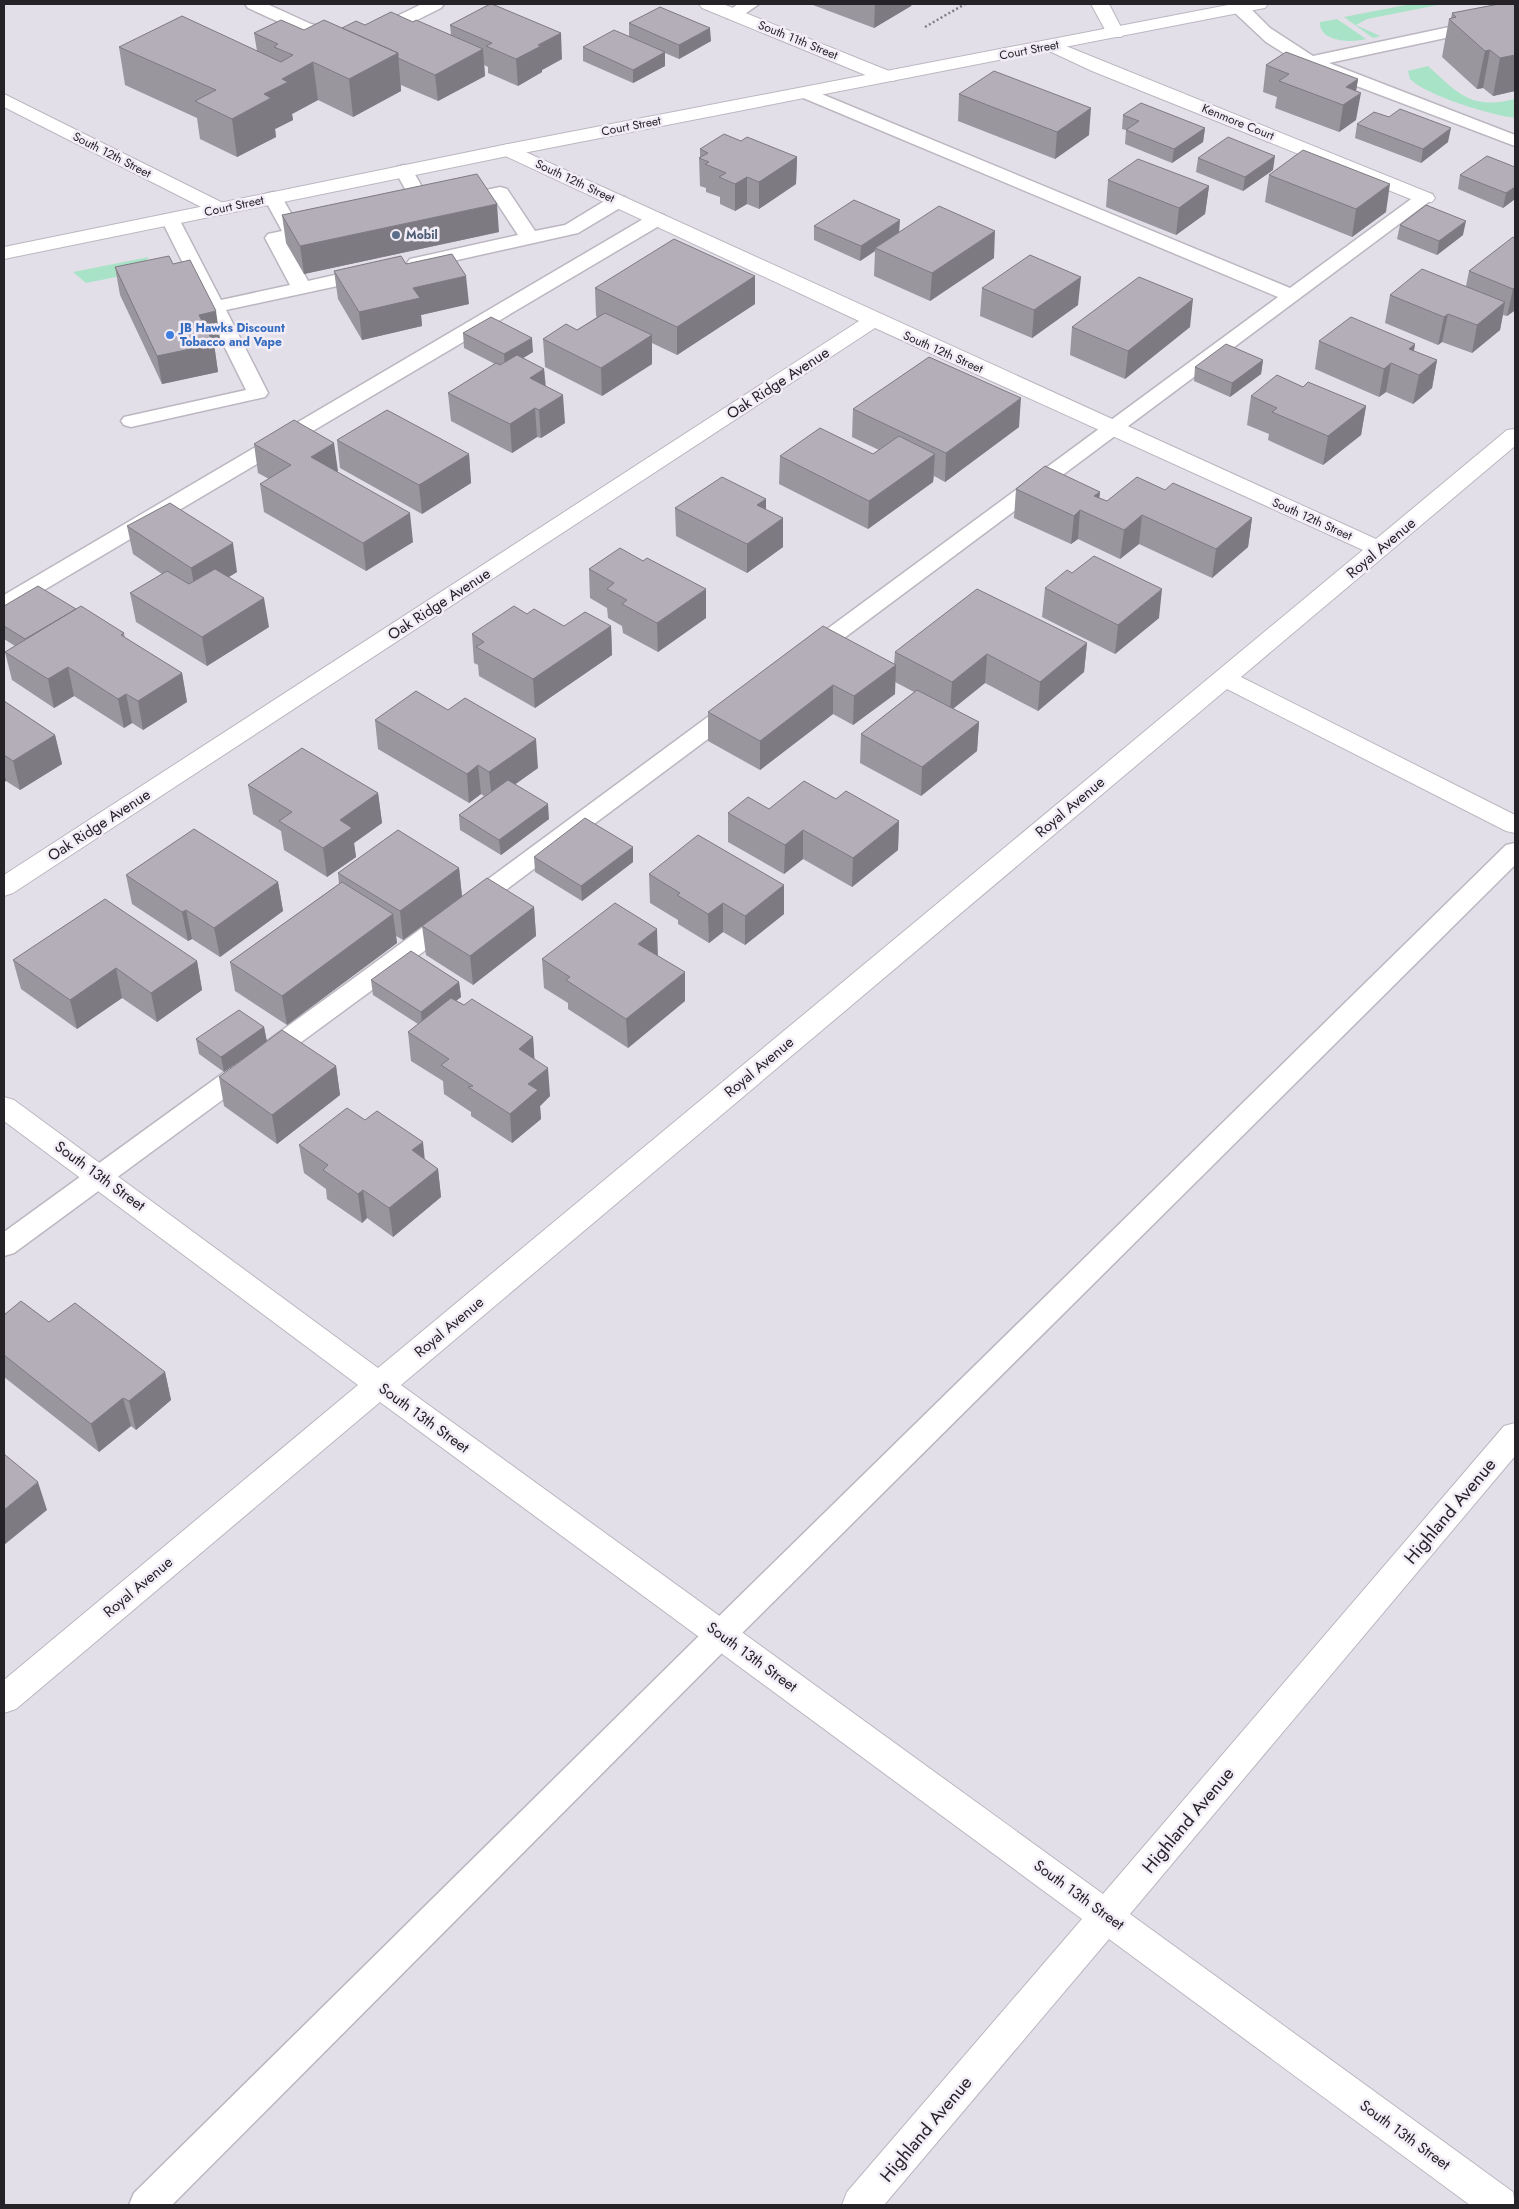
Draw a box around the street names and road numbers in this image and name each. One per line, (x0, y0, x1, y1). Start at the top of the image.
street label: South 11th Street (755, 16, 841, 64)
street label: Court Street (998, 35, 1060, 65)
street label: Kenmore Court (1199, 99, 1277, 145)
street label: Court Street (600, 111, 662, 141)
street label: South 12th Street (70, 127, 154, 183)
street label: South 12th Street (532, 155, 618, 207)
street label: Court Street (203, 191, 265, 221)
street label: South 12th Street (900, 326, 986, 378)
street label: Oak Ridge Avenue (722, 341, 834, 425)
street label: South 12th Street (1269, 493, 1355, 545)
street label: Royal Avenue (1341, 512, 1421, 584)
street label: Oak Ridge Avenue (383, 562, 495, 646)
street label: Royal Avenue (1030, 771, 1110, 843)
street label: Oak Ridge Avenue (43, 783, 155, 867)
street label: Royal Avenue (719, 1031, 799, 1103)
street label: South 13th Street (50, 1136, 150, 1217)
street label: Royal Avenue (409, 1291, 489, 1363)
street label: South 13th Street (374, 1378, 474, 1459)
street label: Highland Avenue (1398, 1452, 1502, 1570)
street label: Royal Avenue (98, 1551, 178, 1623)
street label: South 13th Street (702, 1617, 802, 1698)
street label: Highland Avenue (1136, 1761, 1240, 1879)
street label: South 13th Street (1029, 1855, 1129, 1936)
street label: Highland Avenue (874, 2070, 978, 2188)
street label: South 13th Street (1355, 2095, 1455, 2176)

